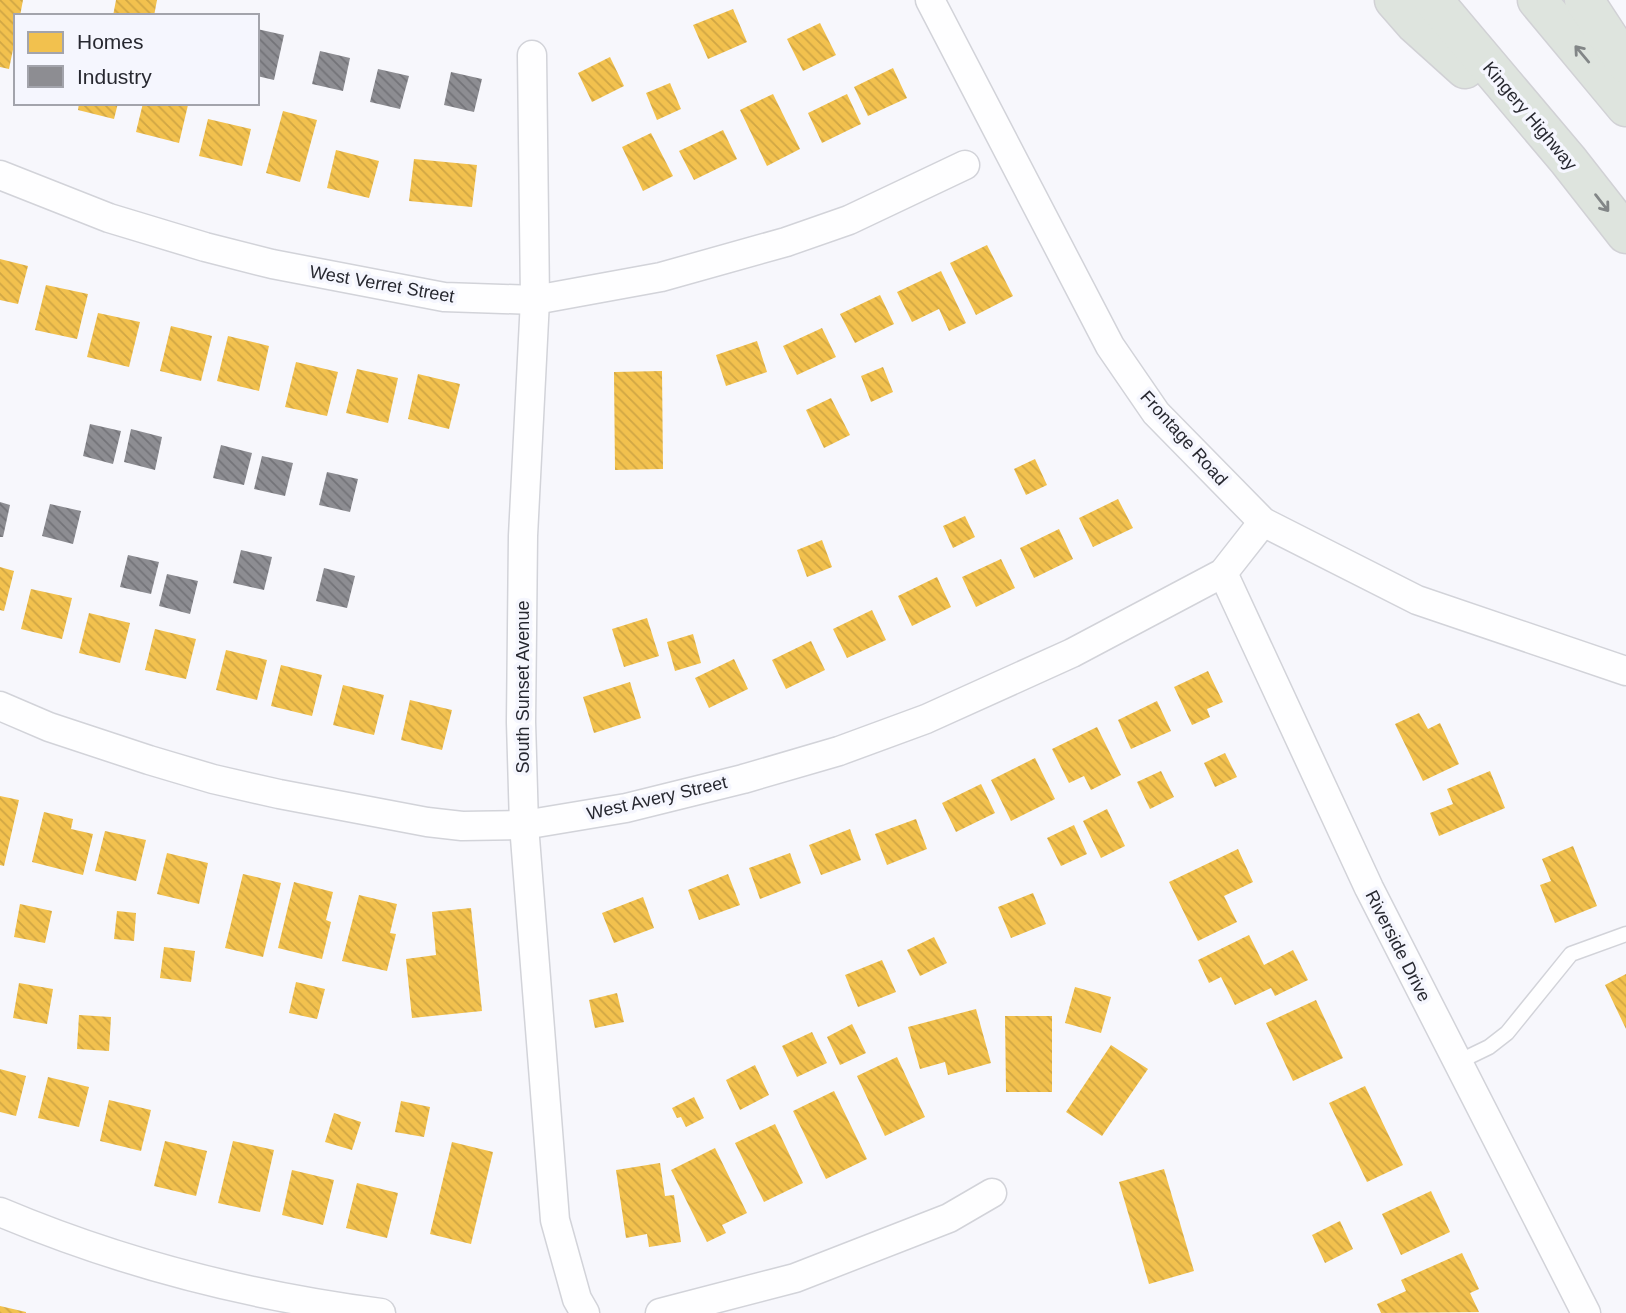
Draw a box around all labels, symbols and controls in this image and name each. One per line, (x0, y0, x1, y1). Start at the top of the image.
legend (14, 14, 259, 105)
text: Homes (77, 30, 144, 53)
one-way arrow (1574, 46, 1590, 64)
street label: Kingery Highway (1479, 58, 1581, 174)
text: Industry (77, 65, 152, 88)
one-way arrow (1594, 194, 1609, 212)
street label: West Verret Street (308, 261, 456, 307)
street label: Frontage Road (1136, 387, 1232, 489)
street label: South Sunset Avenue (513, 601, 533, 773)
street label: West Avery Street (585, 772, 729, 824)
street label: Riverside Drive (1361, 887, 1435, 1005)

